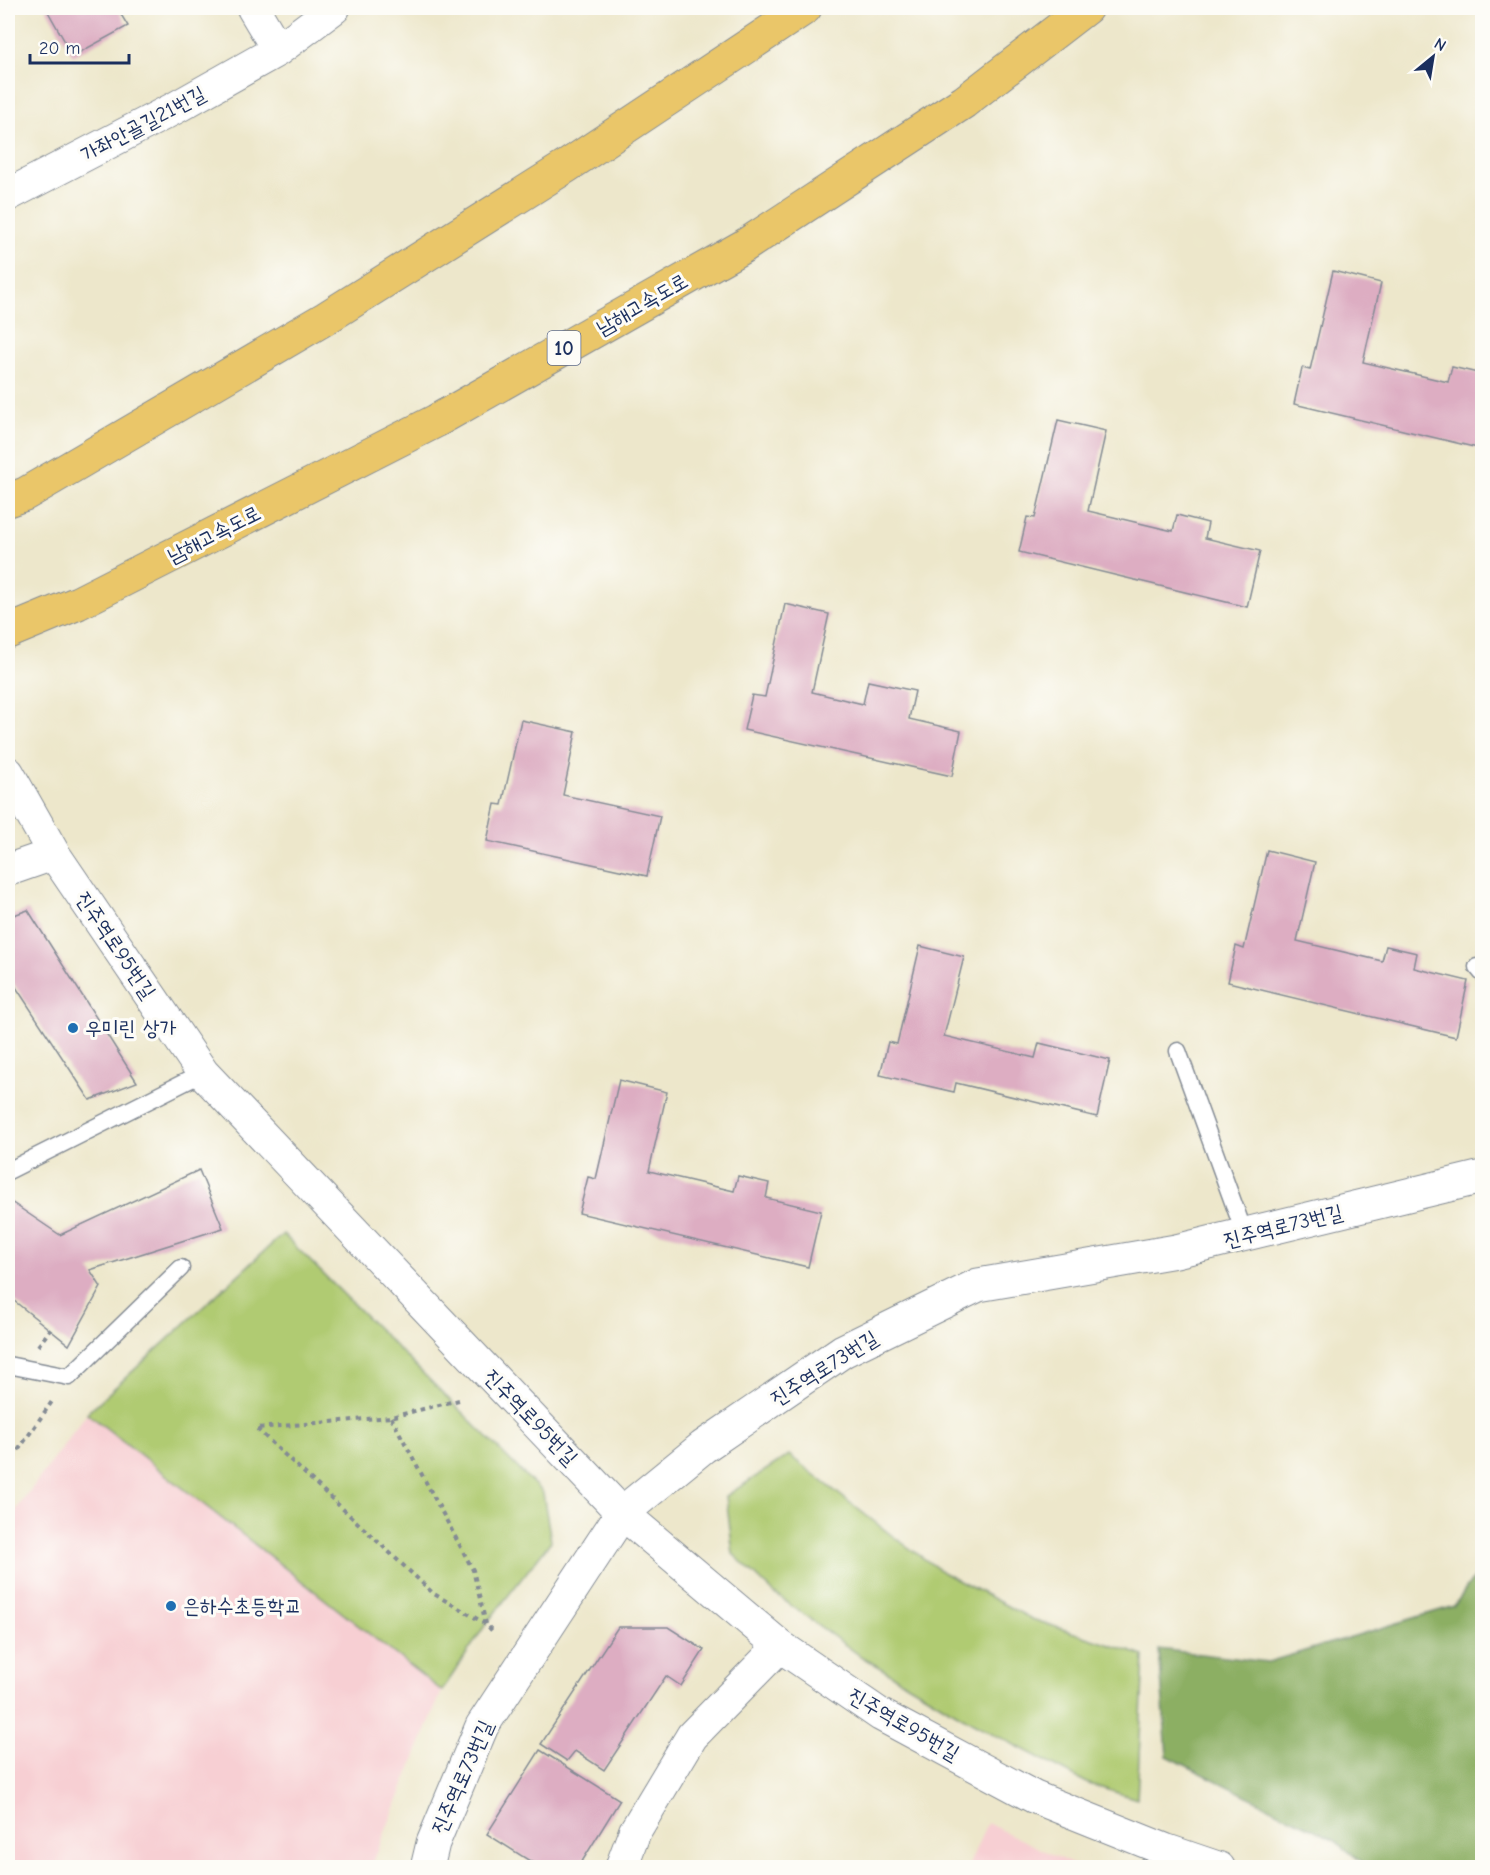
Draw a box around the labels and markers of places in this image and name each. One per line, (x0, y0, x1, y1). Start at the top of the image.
place label: 우미린 상가 (85, 1016, 177, 1040)
marker: 우미린 상가 (66, 1021, 80, 1035)
place label: 은하수초등학교 (183, 1594, 301, 1618)
marker: 은하수초등학교 (164, 1599, 178, 1613)

